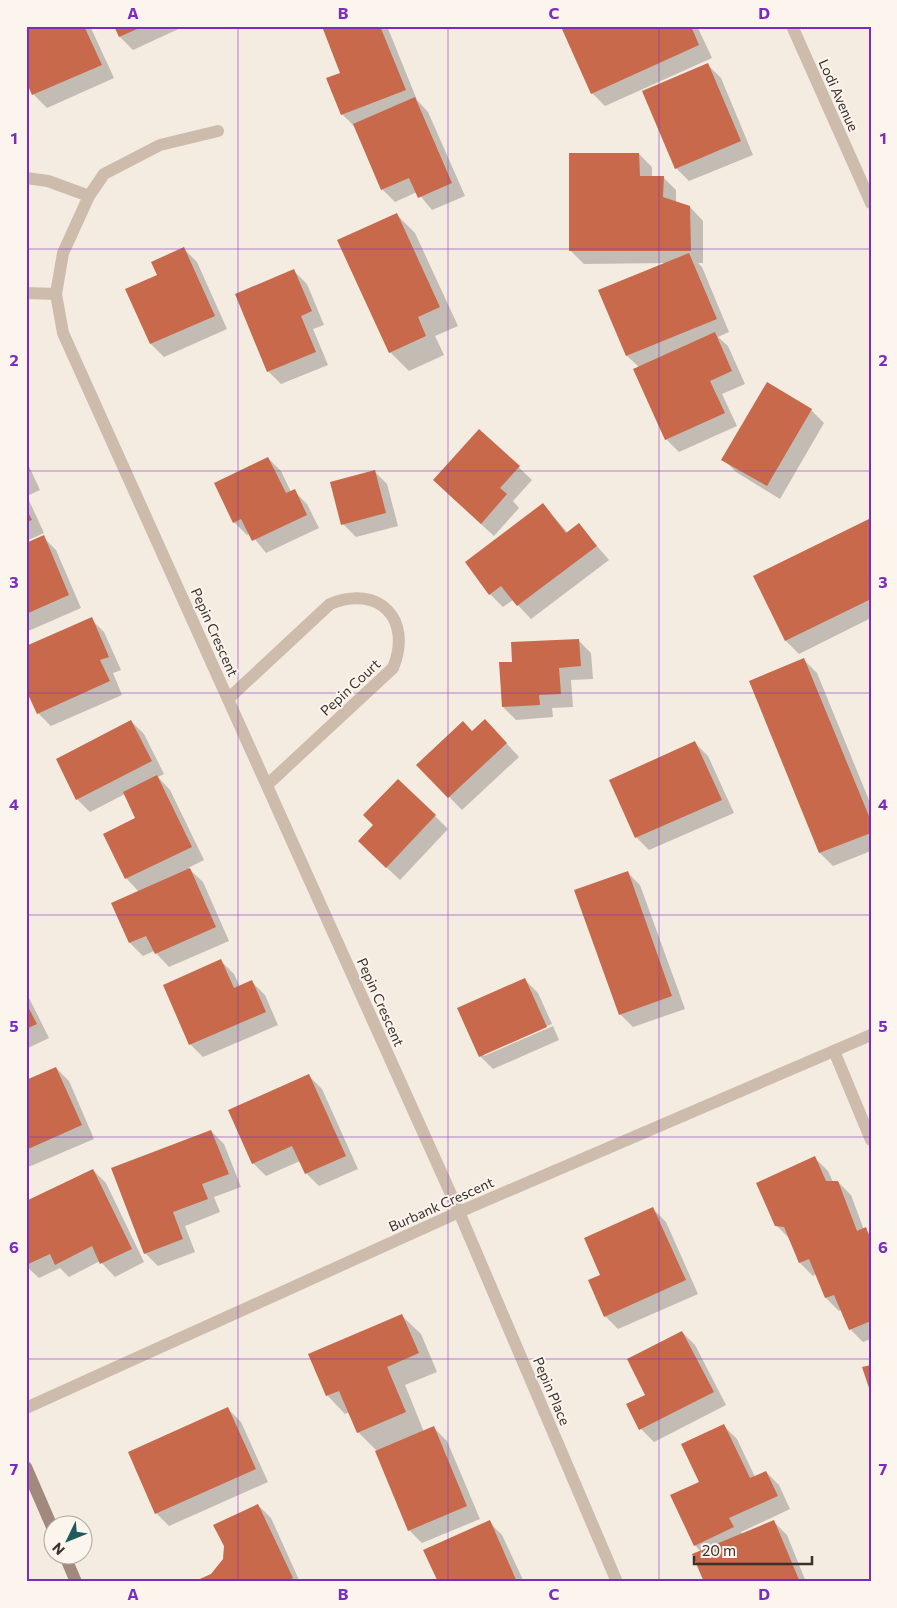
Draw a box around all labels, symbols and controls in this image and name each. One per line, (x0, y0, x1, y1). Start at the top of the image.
text: A (127, 3, 139, 22)
text: B (338, 3, 349, 22)
text: C (549, 3, 560, 22)
text: D (758, 3, 770, 22)
street label: Lodi Avenue (815, 56, 863, 134)
text: 1 (10, 128, 18, 147)
text: 1 (879, 128, 887, 147)
text: 2 (9, 350, 19, 369)
text: 2 (878, 350, 888, 369)
text: 3 (9, 572, 19, 591)
text: 3 (878, 572, 888, 591)
street label: Pepin Crescent (188, 585, 242, 679)
street label: Pepin Court (317, 655, 384, 719)
text: 4 (9, 794, 19, 813)
text: 4 (878, 794, 888, 813)
street label: Pepin Crescent (354, 955, 408, 1049)
text: 5 (9, 1016, 19, 1035)
text: 5 (878, 1016, 888, 1035)
street label: Burbank Crescent (386, 1173, 496, 1235)
text: 6 (9, 1237, 19, 1256)
text: 6 (878, 1237, 888, 1256)
street label: Pepin Place (530, 1354, 574, 1428)
text: 7 (10, 1459, 19, 1478)
text: 7 (879, 1459, 888, 1478)
north arrow (42, 1516, 92, 1566)
scale bar (694, 1533, 812, 1565)
text: N (48, 1540, 68, 1559)
text: 20 m (702, 1541, 736, 1559)
text: A (127, 1584, 139, 1603)
text: B (338, 1584, 349, 1603)
text: C (549, 1584, 560, 1603)
text: D (758, 1584, 770, 1603)

